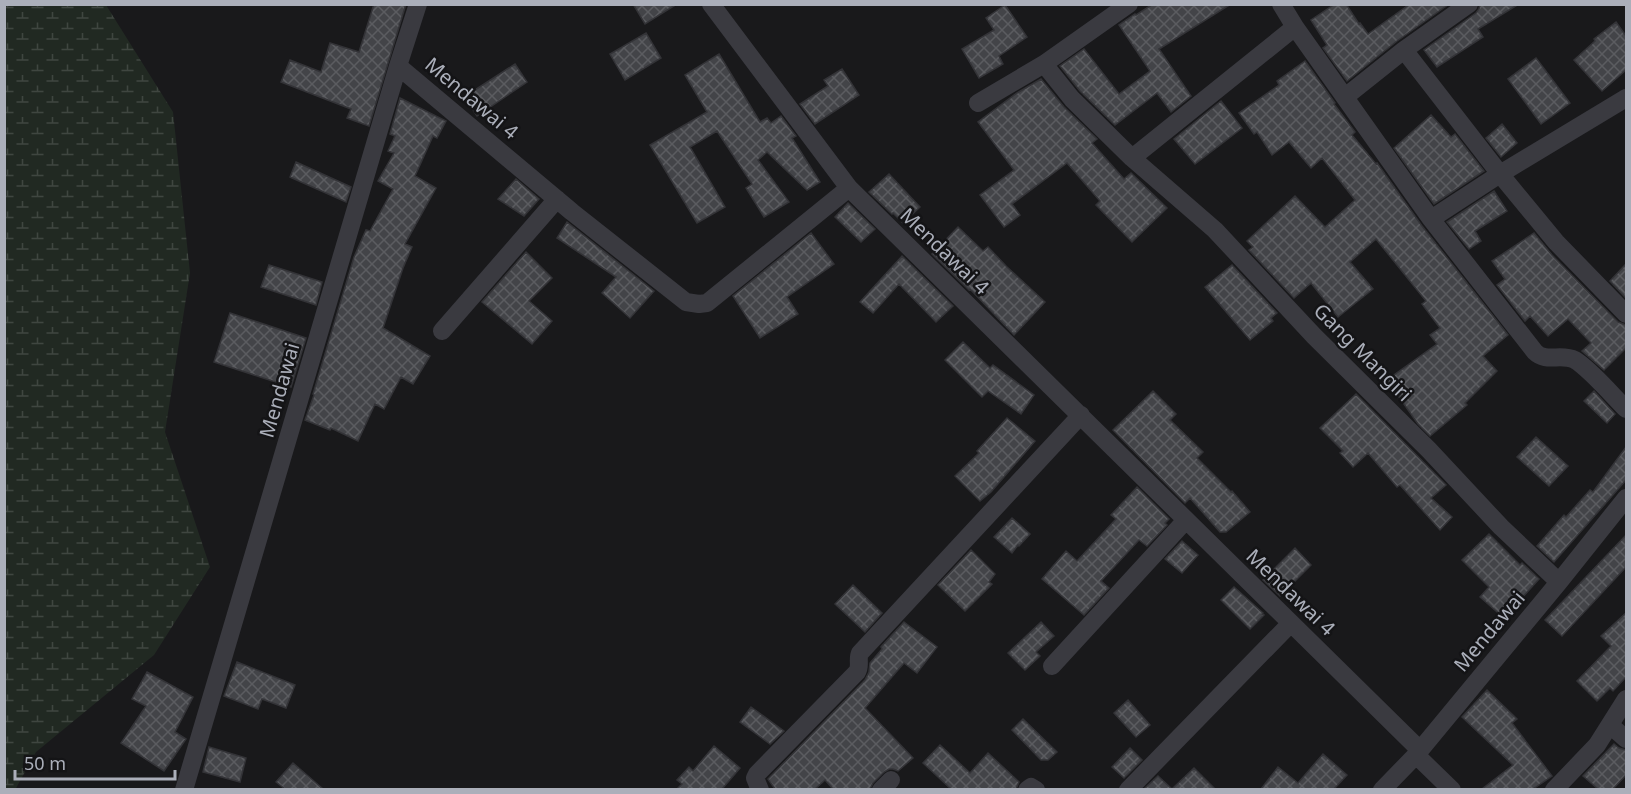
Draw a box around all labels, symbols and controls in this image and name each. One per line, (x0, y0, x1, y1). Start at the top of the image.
street label: Mendawai 4 (420, 51, 525, 145)
street label: Mendawai 4 (895, 202, 996, 301)
street label: Gang Mangiri (1308, 297, 1418, 407)
street label: Mendawai (253, 339, 305, 441)
street label: Mendawai 4 (1241, 543, 1342, 642)
street label: Mendawai (1447, 585, 1531, 677)
scale bar (15, 743, 176, 781)
text: 50 m (24, 751, 66, 775)

